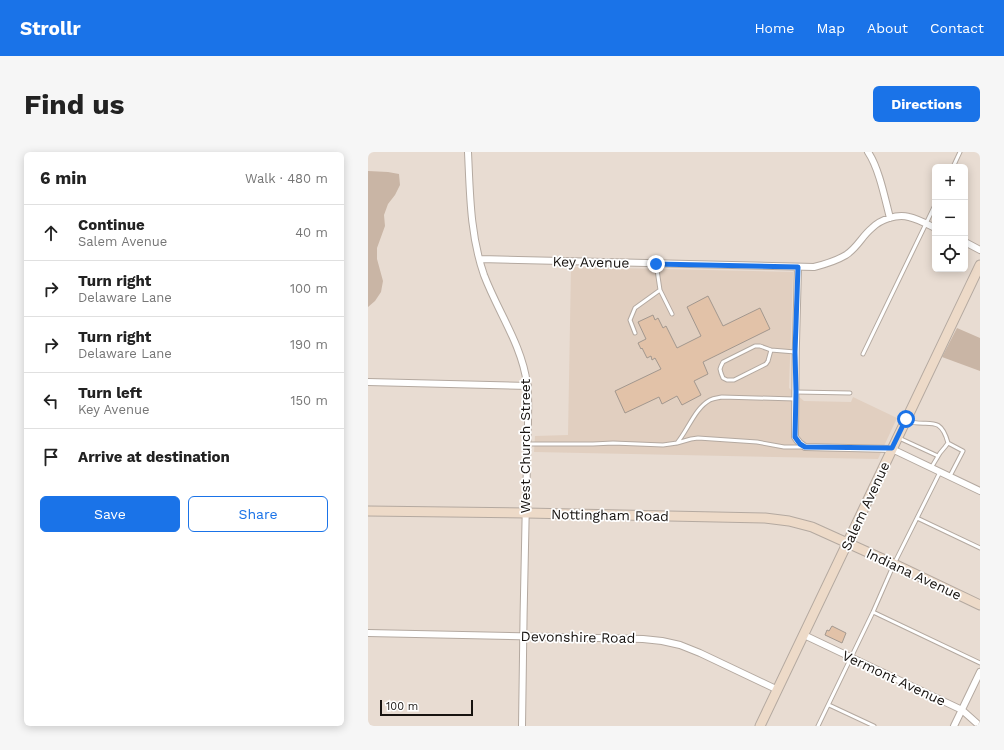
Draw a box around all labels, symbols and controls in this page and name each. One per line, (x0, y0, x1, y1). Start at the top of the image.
text: Strollr (20, 17, 81, 40)
text: Home (754, 20, 794, 36)
text: Map (816, 20, 845, 36)
text: About (867, 20, 908, 36)
text: Contact (930, 20, 984, 36)
button: Directions (873, 86, 980, 122)
text: Find us (24, 88, 124, 121)
map controls (932, 164, 968, 272)
button: + (932, 164, 968, 200)
text: 6 min (40, 168, 87, 188)
text: Walk · 480 m (245, 171, 328, 186)
button: − (932, 200, 968, 236)
text: Continue (78, 216, 145, 234)
icon: ahead (40, 222, 62, 244)
text: 40 m (295, 225, 328, 240)
text: Salem Avenue (78, 234, 167, 249)
button: locate (932, 236, 968, 272)
street label: Key Avenue (552, 253, 630, 271)
route end (647, 255, 665, 273)
text: Turn right (78, 272, 151, 290)
icon: right (40, 278, 62, 300)
text: 100 m (290, 281, 328, 296)
text: Delaware Lane (78, 290, 172, 305)
text: Turn right (78, 328, 151, 346)
icon: right (40, 334, 62, 356)
text: 190 m (290, 337, 328, 352)
text: Delaware Lane (78, 346, 172, 361)
street label: West Church Street (517, 378, 533, 513)
text: Turn left (78, 384, 142, 402)
icon: left (40, 390, 62, 412)
text: 150 m (290, 393, 328, 408)
text: Key Avenue (78, 402, 149, 417)
route start (897, 410, 915, 428)
icon: arrive (40, 446, 62, 468)
text: Arrive at destination (78, 448, 230, 466)
street label: Salem Avenue (837, 459, 893, 553)
button: Save (40, 496, 180, 532)
button: Share (188, 496, 328, 532)
street label: Nottingham Road (551, 506, 669, 524)
street label: Indiana Avenue (864, 545, 964, 603)
street label: Devonshire Road (521, 628, 635, 646)
street label: Vermont Avenue (840, 647, 948, 709)
scale bar (380, 698, 473, 717)
text: 100 m (386, 700, 418, 713)

